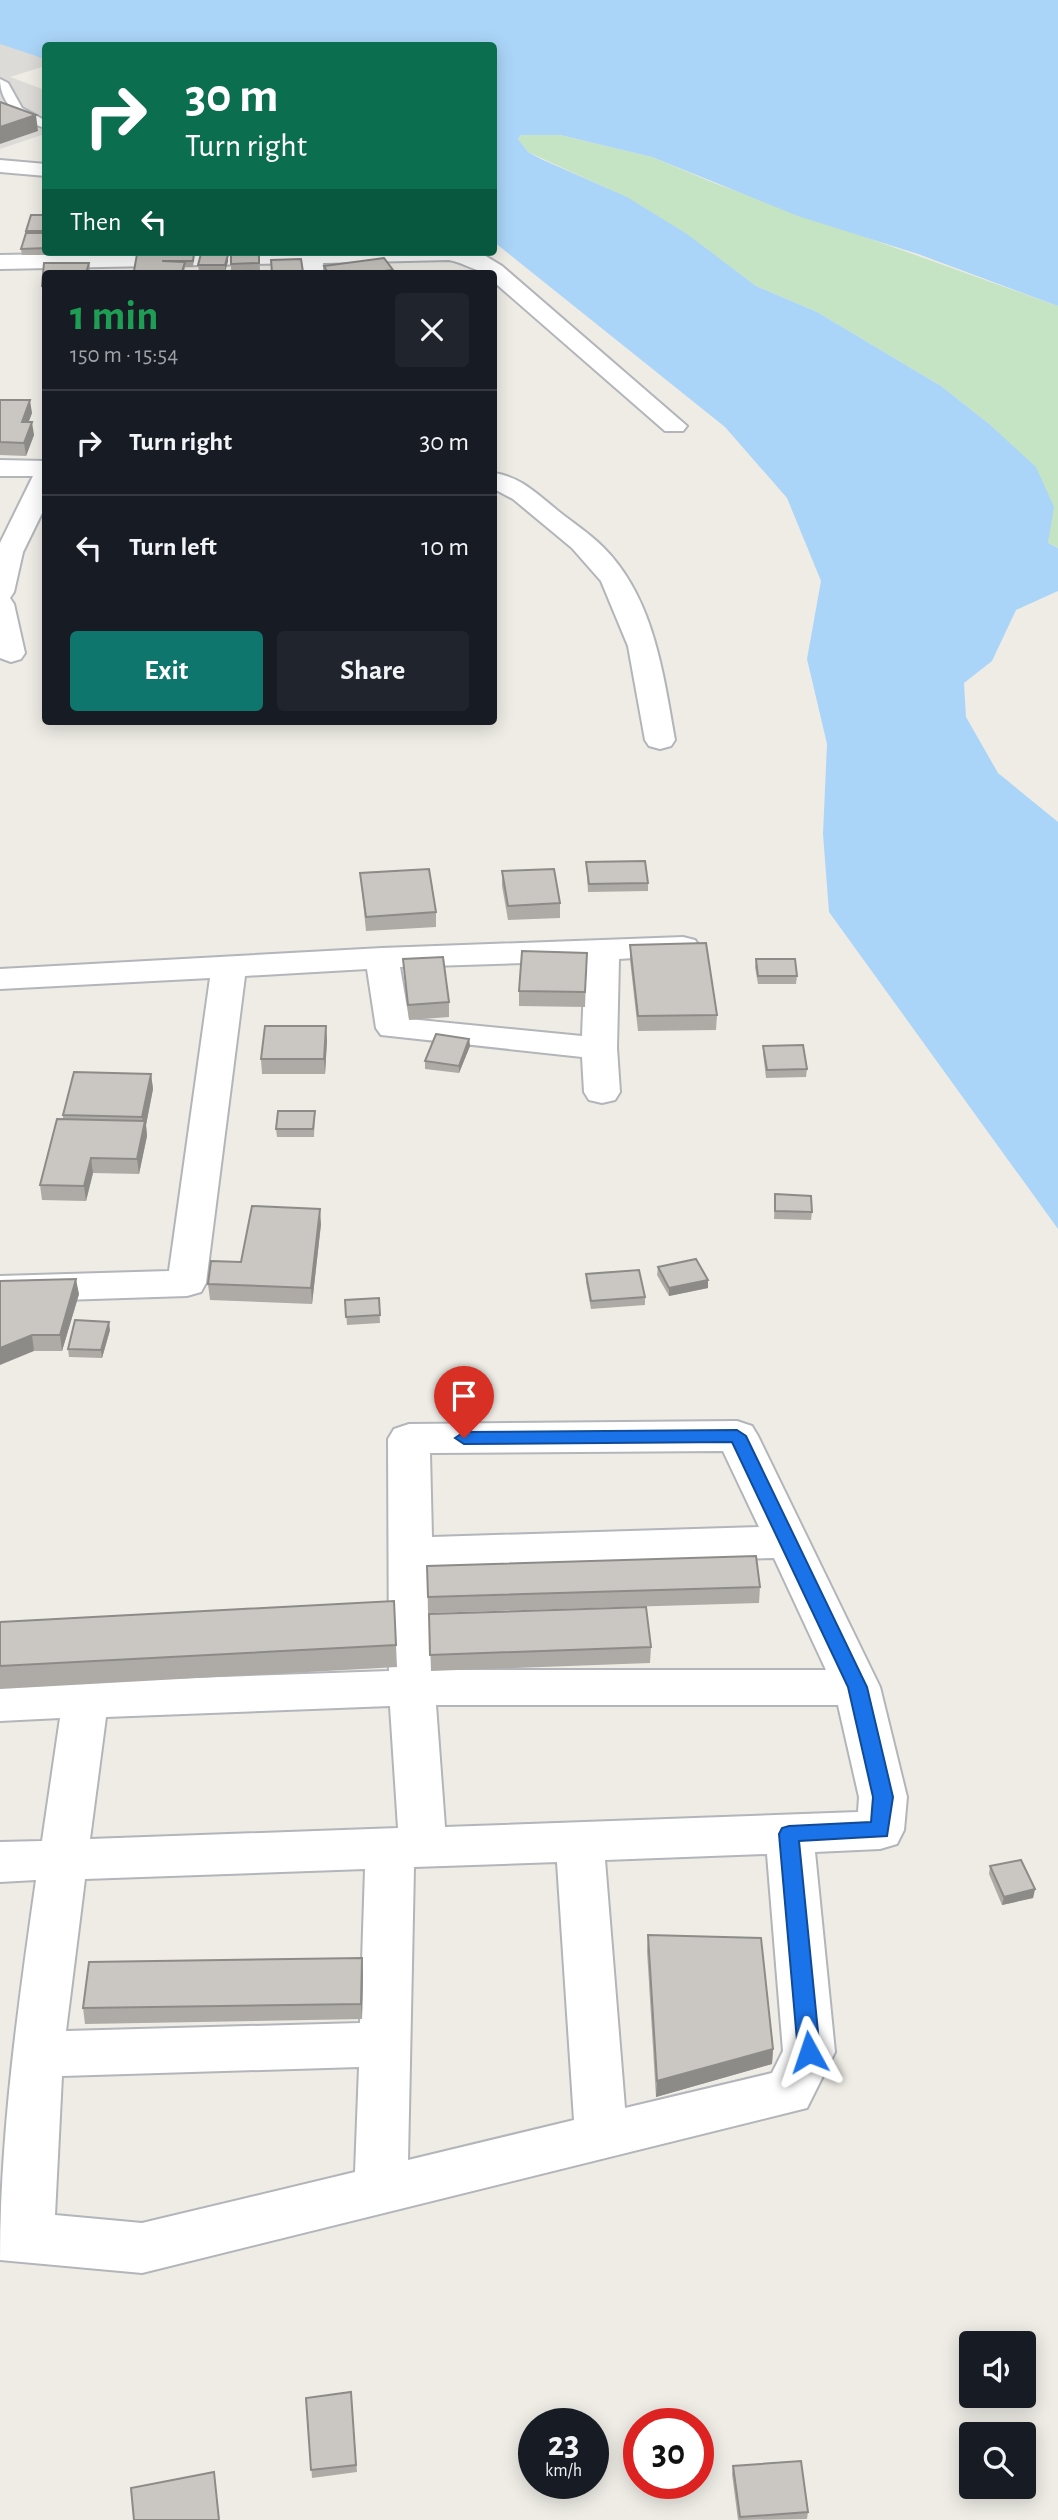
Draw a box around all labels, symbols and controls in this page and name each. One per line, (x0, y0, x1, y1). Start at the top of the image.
icon: right (70, 70, 161, 161)
text: 30 m (185, 72, 279, 121)
text: Turn right (185, 130, 307, 162)
icon: left (135, 203, 173, 241)
text: Then (70, 209, 121, 235)
button: close (395, 293, 469, 367)
text: 1 min (70, 295, 159, 337)
text: 150 m · 15:54 (70, 344, 178, 367)
icon: right (70, 424, 108, 462)
text: Turn right (129, 429, 232, 455)
text: 30 m (419, 429, 469, 455)
icon: left (70, 529, 108, 567)
text: Turn left (129, 534, 217, 560)
text: 10 m (421, 534, 469, 560)
button: Exit (70, 631, 263, 711)
button: Share (277, 631, 469, 711)
pin (434, 1366, 494, 1438)
icon: arrive (445, 1377, 483, 1415)
position arrow (772, 2015, 846, 2089)
map controls (959, 2331, 1036, 2499)
button: sound (959, 2331, 1036, 2408)
speed limit sign: 30 (623, 2408, 714, 2499)
button: search (959, 2422, 1036, 2499)
text: 23 (548, 2427, 579, 2462)
text: km/h (545, 2462, 582, 2480)

